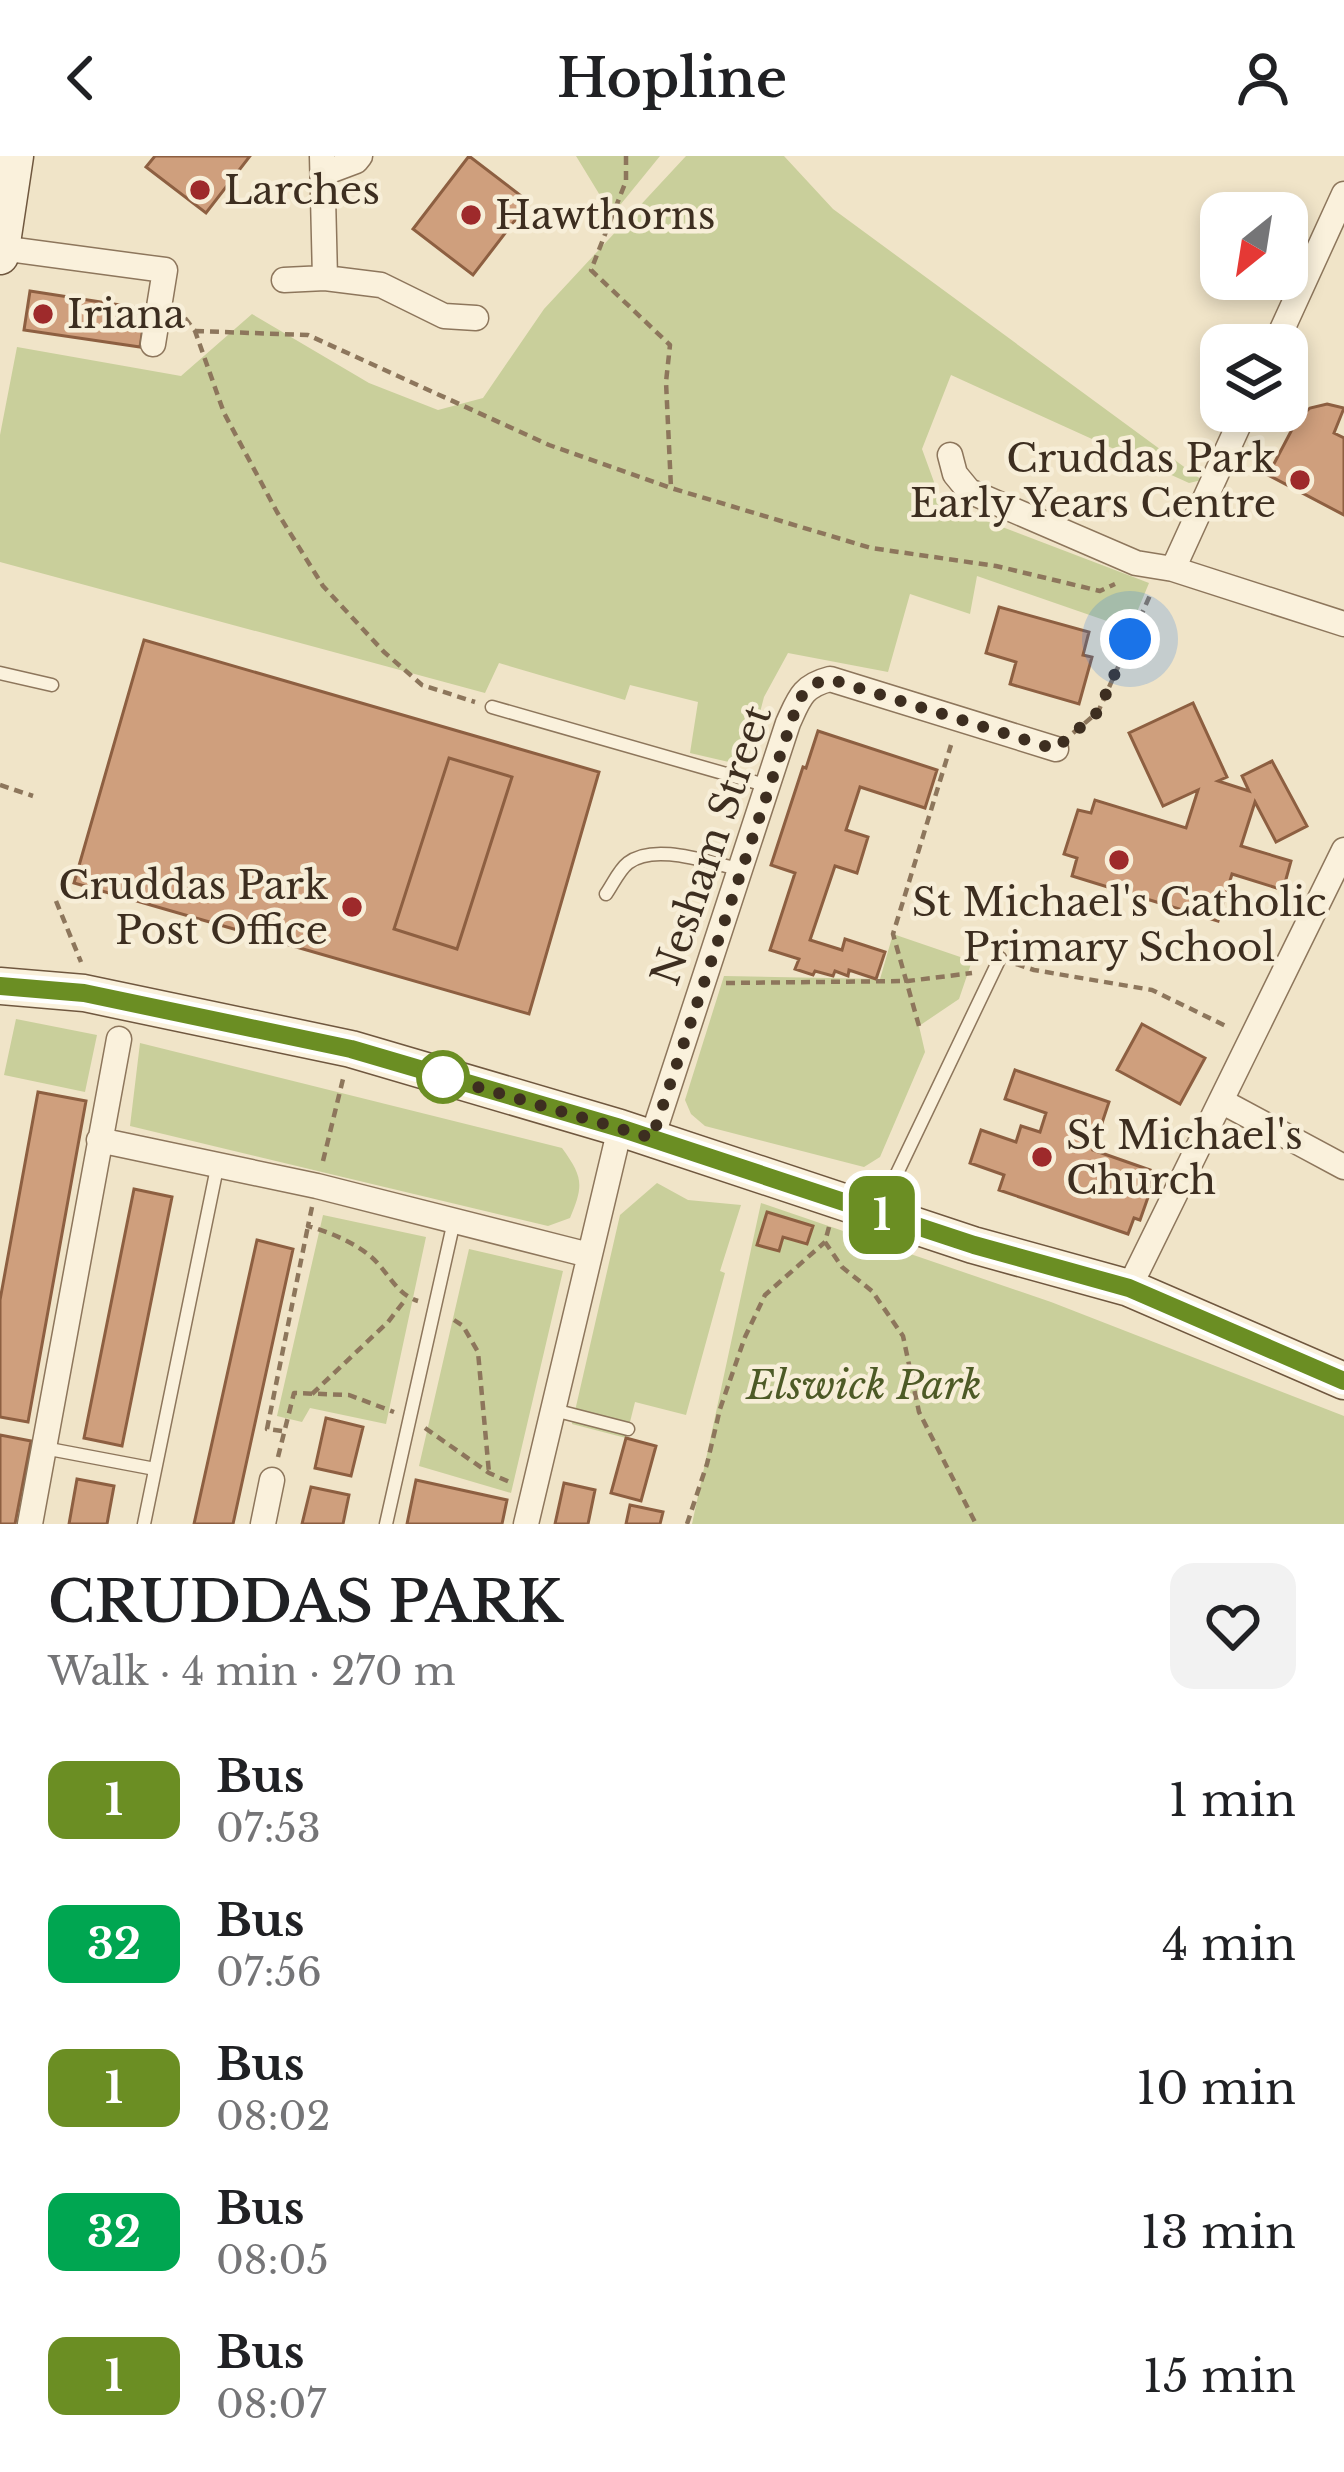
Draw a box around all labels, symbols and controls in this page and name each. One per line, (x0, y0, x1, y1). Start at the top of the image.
icon: back (48, 45, 114, 111)
text: Hopline (557, 45, 787, 112)
icon: person (1230, 45, 1296, 111)
place label: Larches (224, 166, 380, 215)
marker: Larches (187, 177, 213, 203)
place label: Hawthorns (495, 191, 715, 240)
north arrow (1200, 192, 1308, 300)
map controls (1200, 192, 1308, 432)
marker: Hawthorns (458, 202, 484, 228)
place label: Iriana (67, 290, 186, 339)
marker: Iriana (30, 301, 56, 327)
button: layers (1200, 324, 1308, 432)
place label: Cruddas Park Early Years Centre (910, 434, 1276, 528)
marker: Cruddas Park Early Years Centre (1287, 467, 1313, 493)
your location (1100, 609, 1160, 669)
street label: Nesham Street (641, 698, 782, 992)
marker: St Michael's Catholic Primary School (1106, 847, 1132, 873)
place label: Cruddas Park Post Office (58, 861, 328, 955)
place label: St Michael's Catholic Primary School (912, 878, 1326, 972)
marker: Cruddas Park Post Office (339, 894, 365, 920)
unlabelled marker (418, 1052, 468, 1102)
place label: St Michael's Church (1066, 1111, 1303, 1205)
marker: St Michael's Church (1029, 1144, 1055, 1170)
line badge: 1 (843, 1176, 921, 1254)
text: 1 (873, 1189, 891, 1241)
park label: Elswick Park (744, 1361, 982, 1410)
button: heart (1170, 1563, 1296, 1689)
text: CRUDDAS PARK (48, 1567, 563, 1637)
text: Walk · 4 min · 270 m (48, 1647, 456, 1696)
text: Bus (216, 1748, 304, 1804)
text: 1 min (1168, 1772, 1296, 1828)
text: 1 (105, 1774, 123, 1826)
text: 07:53 (216, 1804, 321, 1853)
text: Bus (216, 1892, 304, 1948)
text: 4 min (1162, 1916, 1296, 1972)
text: 32 (87, 1918, 141, 1970)
text: 07:56 (216, 1948, 322, 1997)
text: Bus (216, 2036, 304, 2092)
text: 10 min (1136, 2060, 1296, 2116)
text: 1 (105, 2062, 123, 2114)
text: 08:02 (216, 2092, 330, 2141)
text: Bus (216, 2180, 304, 2236)
text: 13 min (1141, 2204, 1296, 2260)
text: 32 (87, 2206, 141, 2258)
text: 08:05 (216, 2236, 329, 2285)
text: Bus (216, 2324, 304, 2380)
text: 15 min (1143, 2348, 1296, 2404)
text: 1 (105, 2350, 123, 2402)
text: 08:07 (216, 2380, 326, 2429)

